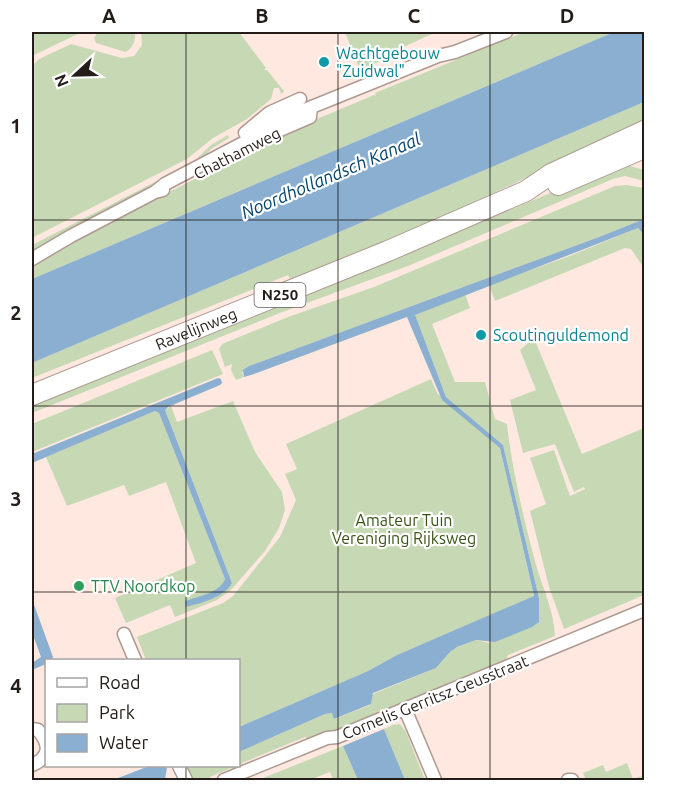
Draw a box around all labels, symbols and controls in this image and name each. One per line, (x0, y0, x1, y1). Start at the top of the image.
text: A (102, 4, 116, 27)
text: B (255, 4, 269, 27)
text: C (408, 4, 421, 27)
text: D (560, 4, 574, 27)
place label: Wachtgebouw "Zuidwal" (336, 44, 440, 80)
north arrow (45, 45, 105, 105)
marker: Wachtgebouw "Zuidwal" (317, 55, 331, 69)
text: N (51, 72, 72, 90)
text: 1 (10, 114, 22, 137)
street label: Chathamweg (191, 123, 283, 183)
water label: Noordhollandsch Kanaal (238, 128, 423, 222)
road number: N250 (254, 283, 306, 307)
text: 2 (10, 301, 22, 324)
street label: Ravelijnweg (153, 304, 239, 353)
place label: Scoutinguldemond (493, 326, 629, 344)
marker: Scoutinguldemond (474, 328, 488, 342)
text: 3 (10, 487, 22, 510)
park label: Amateur Tuin Vereniging Rijksweg (332, 511, 476, 547)
place label: TTV Noordkop (91, 577, 195, 595)
marker: TTV Noordkop (72, 579, 86, 593)
street label: Cornelis Gerritsz Geusstraat (339, 651, 531, 743)
legend (45, 659, 240, 767)
text: Road (99, 672, 141, 692)
text: 4 (10, 674, 22, 697)
text: Park (99, 702, 135, 722)
text: Water (99, 732, 149, 752)

